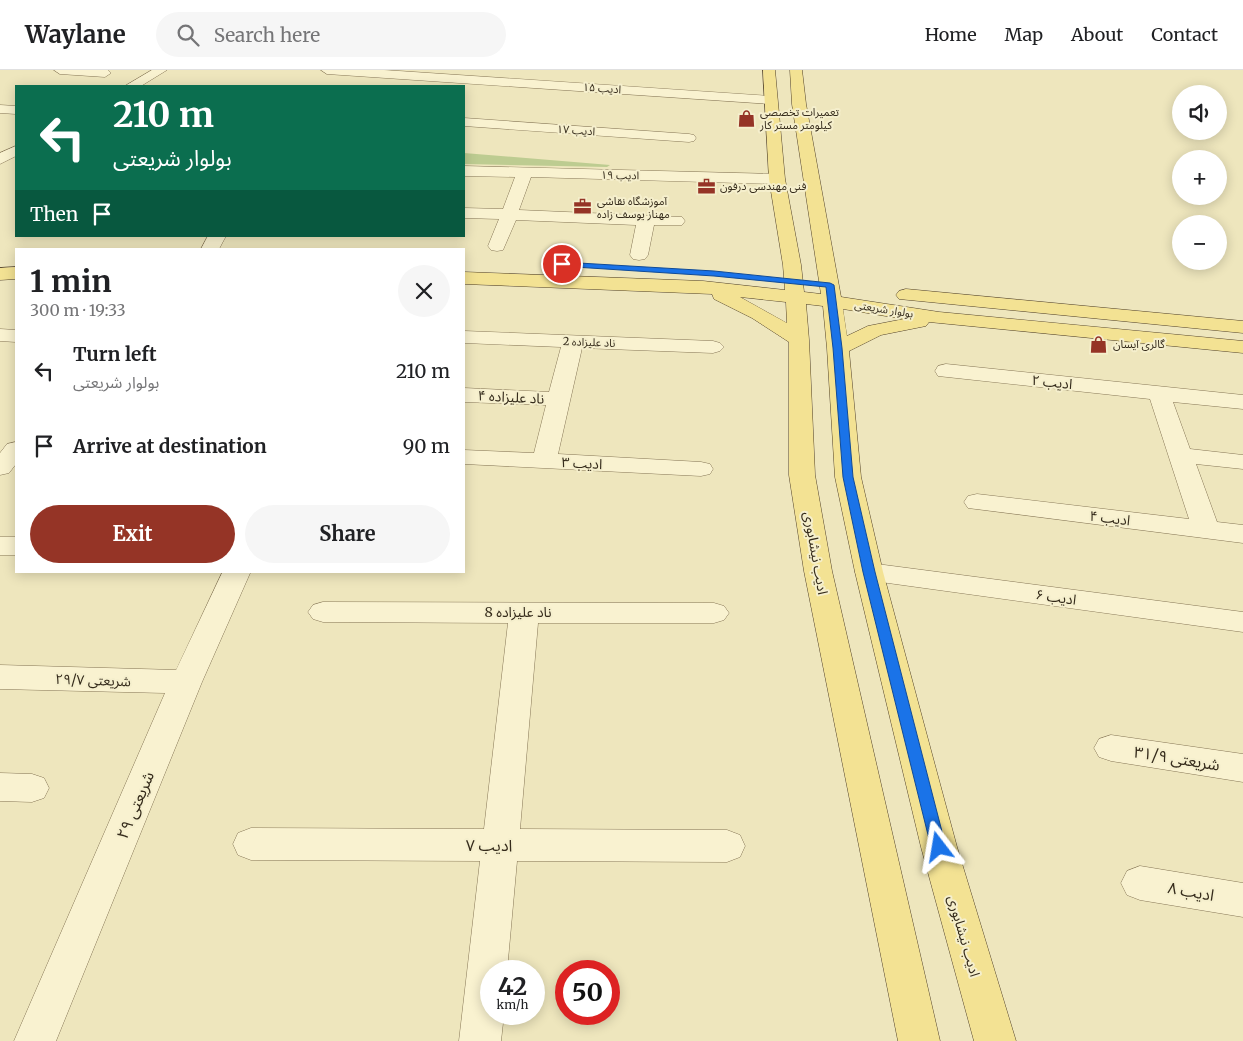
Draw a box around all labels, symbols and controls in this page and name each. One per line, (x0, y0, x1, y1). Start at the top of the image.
search box (156, 12, 506, 57)
text: Waylane (25, 19, 126, 50)
icon: search (174, 21, 202, 49)
text: Search here (214, 23, 320, 47)
text: Home (925, 23, 977, 46)
text: Map (1005, 23, 1043, 46)
text: About (1071, 23, 1123, 46)
text: Contact (1151, 23, 1218, 46)
street label: ادیب ۱۵ (582, 80, 622, 97)
map controls (1172, 85, 1227, 270)
button: sound (1172, 85, 1227, 140)
text: 210 m (113, 93, 214, 137)
icon: left (30, 105, 95, 170)
place label: تعمیرات تخصصی کیلومتر مستر کار (759, 105, 839, 132)
shop icon: تعمیرات تخصصی کیلومتر مستر کار (736, 108, 756, 128)
street label: ادیب ۱۷ (556, 122, 596, 139)
text: بولوار شریعتی (113, 144, 232, 172)
button: + (1172, 150, 1227, 205)
street label: ادیب ۱۹ (601, 168, 639, 183)
office icon: فنی مهندسی درفون (696, 176, 716, 196)
place label: فنی مهندسی درفون (720, 179, 806, 193)
place label: آموزشگاه نقاشی مهناز یوسف زاده (597, 194, 670, 221)
office icon: آموزشگاه نقاشی مهناز یوسف زاده (573, 197, 593, 217)
icon: arrive (88, 200, 116, 228)
text: Then (30, 202, 78, 226)
button: − (1172, 215, 1227, 270)
pin (541, 243, 583, 285)
icon: arrive (548, 250, 576, 278)
text: 1 min (30, 262, 112, 300)
button: close (398, 265, 450, 317)
street label: بولوار شریعتی (854, 297, 914, 321)
text: 300 m · 19:33 (30, 300, 126, 320)
street label: ناد علیزاده 2 (563, 334, 616, 350)
shop icon: گالری آيسان (1089, 334, 1109, 354)
place label: گالری آيسان (1113, 337, 1165, 351)
text: Turn left (73, 342, 157, 366)
icon: left (30, 357, 58, 385)
text: 210 m (396, 359, 450, 383)
street label: ادیب ۲ (1031, 371, 1073, 393)
text: بولوار شریعتی (73, 372, 159, 392)
street label: ناد علیزاده ۴ (477, 386, 545, 408)
icon: arrive (30, 432, 58, 460)
text: Arrive at destination (73, 434, 267, 458)
text: 90 m (403, 434, 450, 458)
street label: ادیب ۳ (561, 453, 603, 473)
button: Exit (30, 505, 235, 563)
button: Share (245, 505, 450, 563)
street label: ادیب ۴ (1089, 507, 1131, 529)
street label: ادیب نیشابوری (800, 510, 832, 596)
street label: ادیب ۶ (1035, 585, 1077, 609)
street label: ناد علیزاده 8 (485, 603, 552, 621)
street label: شریعتی ۲۹/۷ (55, 670, 131, 690)
street label: شریعتی ۳۱/۹ (1133, 741, 1221, 775)
street label: شریعتی ۲۹ (112, 768, 158, 842)
position arrow (912, 820, 964, 872)
street label: ادیب ۷ (466, 835, 512, 855)
street label: ادیب ۸ (1166, 877, 1216, 905)
street label: ادیب نیشابوری (944, 893, 984, 979)
speed limit sign: 50 (555, 960, 620, 1025)
text: 42 (498, 970, 527, 1002)
text: km/h (497, 997, 528, 1012)

